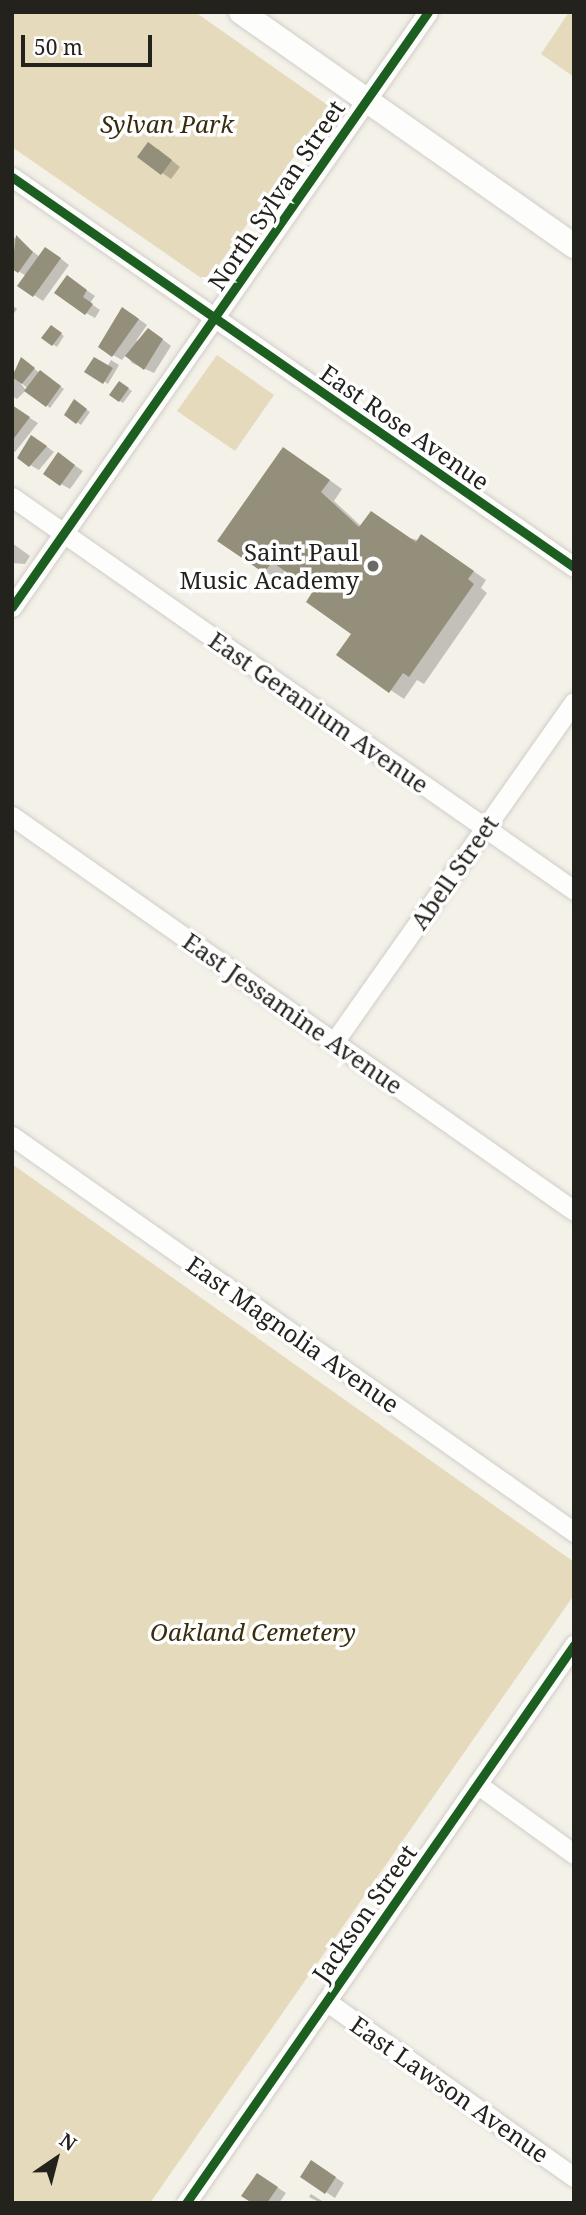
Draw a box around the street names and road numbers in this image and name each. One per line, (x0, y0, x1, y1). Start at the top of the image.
street label: North Sylvan Street (202, 94, 350, 296)
street label: East Rose Avenue (315, 358, 495, 496)
street label: East Geranium Avenue (204, 625, 434, 799)
street label: Abell Street (404, 809, 504, 935)
street label: East Jessamine Avenue (178, 926, 408, 1100)
street label: East Magnolia Avenue (181, 1250, 405, 1418)
street label: Jackson Street (306, 1839, 422, 1987)
street label: East Lawson Avenue (345, 2010, 555, 2168)

